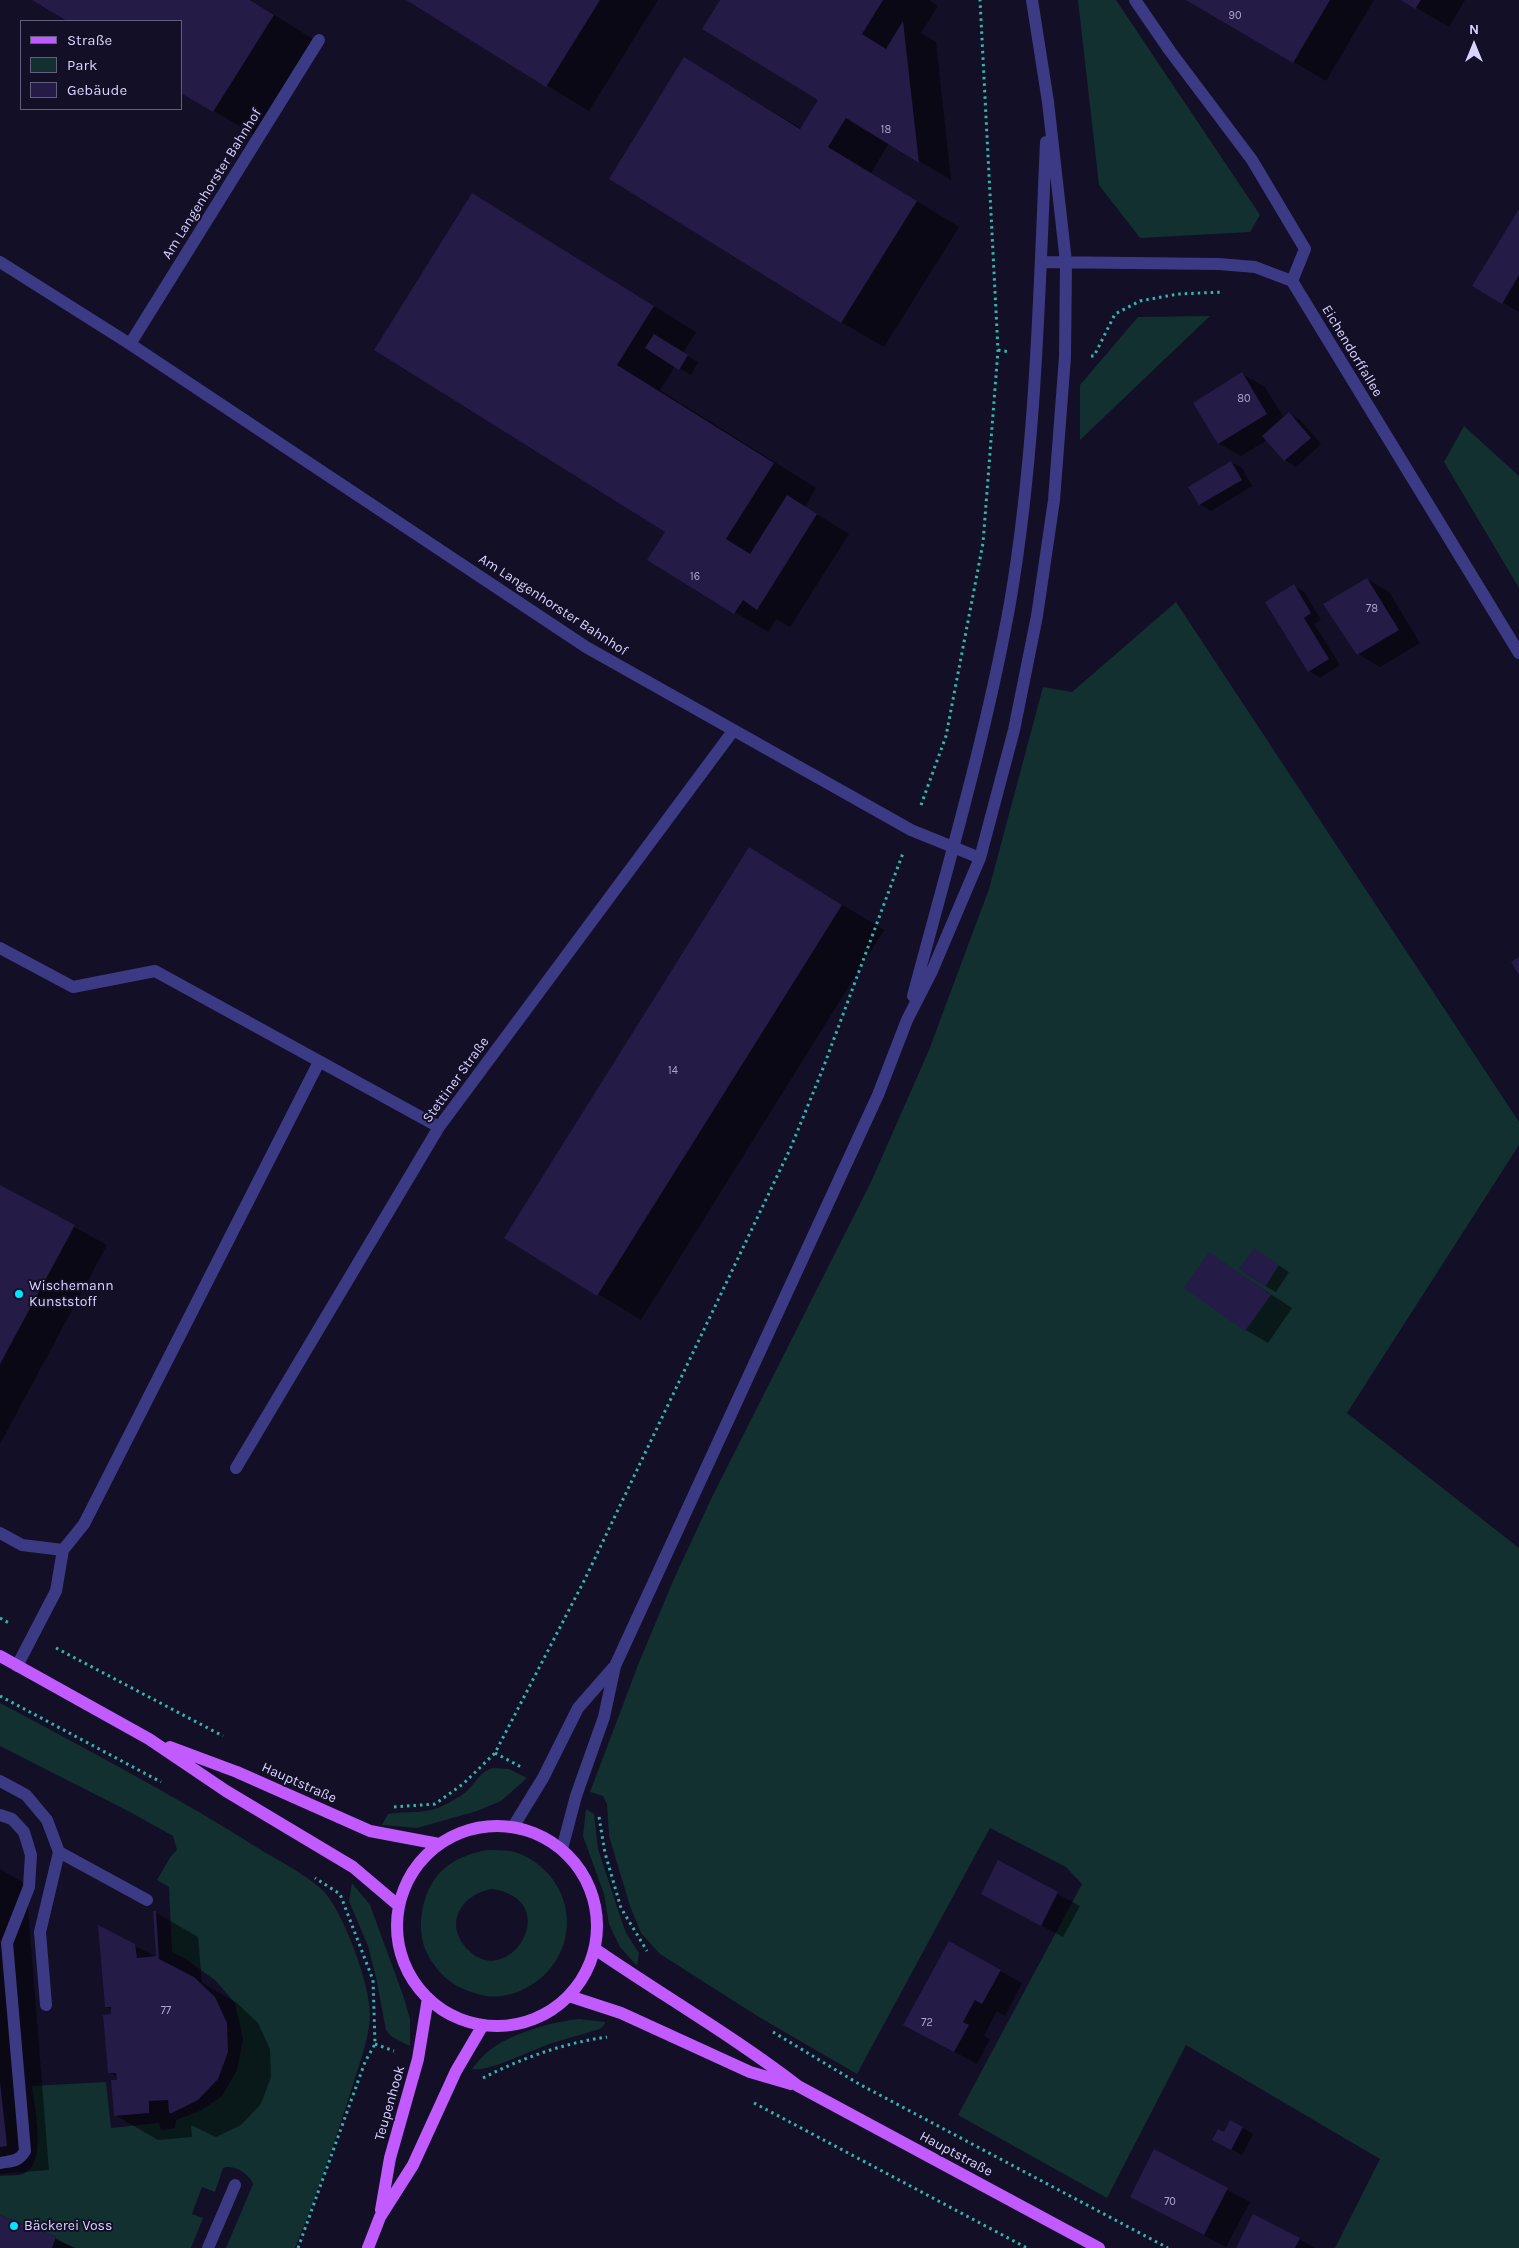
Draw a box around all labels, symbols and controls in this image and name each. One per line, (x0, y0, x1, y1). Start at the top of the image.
house number: 90 (1229, 9, 1241, 23)
legend (20, 20, 182, 110)
north arrow (1449, 20, 1499, 70)
text: N (1469, 21, 1479, 38)
text: Straße (67, 31, 112, 49)
text: Park (67, 56, 97, 74)
text: Gebäude (67, 81, 127, 99)
street label: Am Langenhorster Bahnhof (159, 106, 265, 262)
house number: 18 (881, 123, 891, 137)
street label: Eichendorffallee (1318, 302, 1386, 400)
house number: 80 (1237, 392, 1251, 406)
street label: Am Langenhorster Bahnhof (475, 550, 631, 660)
house number: 16 (690, 570, 700, 584)
house number: 78 (1366, 602, 1378, 616)
street label: Stettiner Straße (419, 1034, 493, 1126)
house number: 14 (668, 1064, 678, 1078)
place label: Wischemann Kunststoff (29, 1278, 114, 1310)
marker: Wischemann Kunststoff (13, 1288, 25, 1300)
street label: Hauptstraße (259, 1759, 339, 1807)
house number: 77 (161, 2004, 171, 2018)
house number: 72 (921, 2016, 933, 2030)
street label: Teupenhook (371, 2064, 409, 2142)
street label: Hauptstraße (917, 2128, 995, 2180)
house number: 70 (1164, 2195, 1176, 2209)
place label: Bäckerei Voss (24, 2218, 112, 2234)
marker: Bäckerei Voss (8, 2220, 20, 2232)

